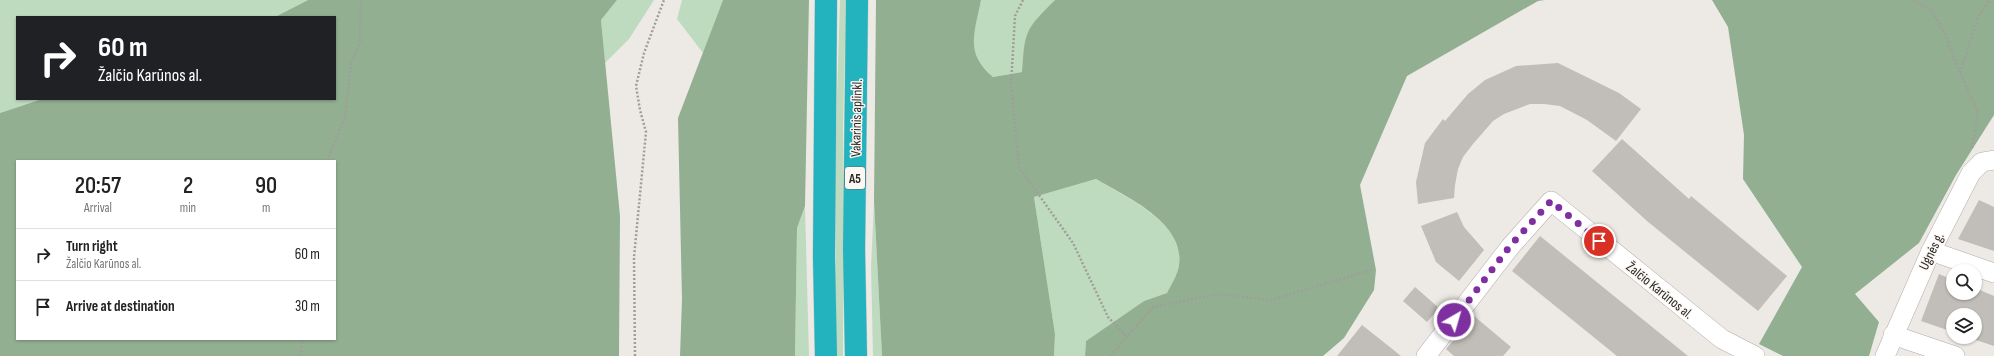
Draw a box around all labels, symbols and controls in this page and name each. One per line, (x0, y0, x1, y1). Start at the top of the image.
text: 60 m (98, 31, 147, 64)
icon: right (32, 32, 84, 84)
text: Žalčio Karūnos al. (98, 65, 202, 86)
street label: Vakarinis aplinkl. (847, 79, 866, 157)
road number: A5 (845, 167, 865, 189)
text: 20:57 (75, 171, 121, 200)
text: 2 (183, 171, 193, 200)
text: 90 (255, 171, 277, 200)
text: Arrival (84, 200, 112, 216)
text: min (180, 200, 196, 216)
text: m (262, 200, 270, 216)
pin (1582, 224, 1616, 258)
icon: arrive (1588, 230, 1610, 252)
street label: Ugnės g. (1915, 230, 1948, 273)
text: Turn right (66, 237, 118, 256)
icon: right (32, 244, 54, 266)
text: 60 m (295, 245, 320, 264)
text: Žalčio Karūnos al. (66, 256, 141, 272)
street label: Žalčio Karūnos al. (1623, 258, 1697, 323)
map controls (1946, 264, 1982, 344)
button: search (1946, 264, 1982, 300)
icon: arrive (32, 296, 54, 318)
text: Arrive at destination (66, 297, 175, 316)
text: 30 m (295, 297, 320, 316)
position arrow (1433, 299, 1475, 341)
button: layers (1946, 308, 1982, 344)

